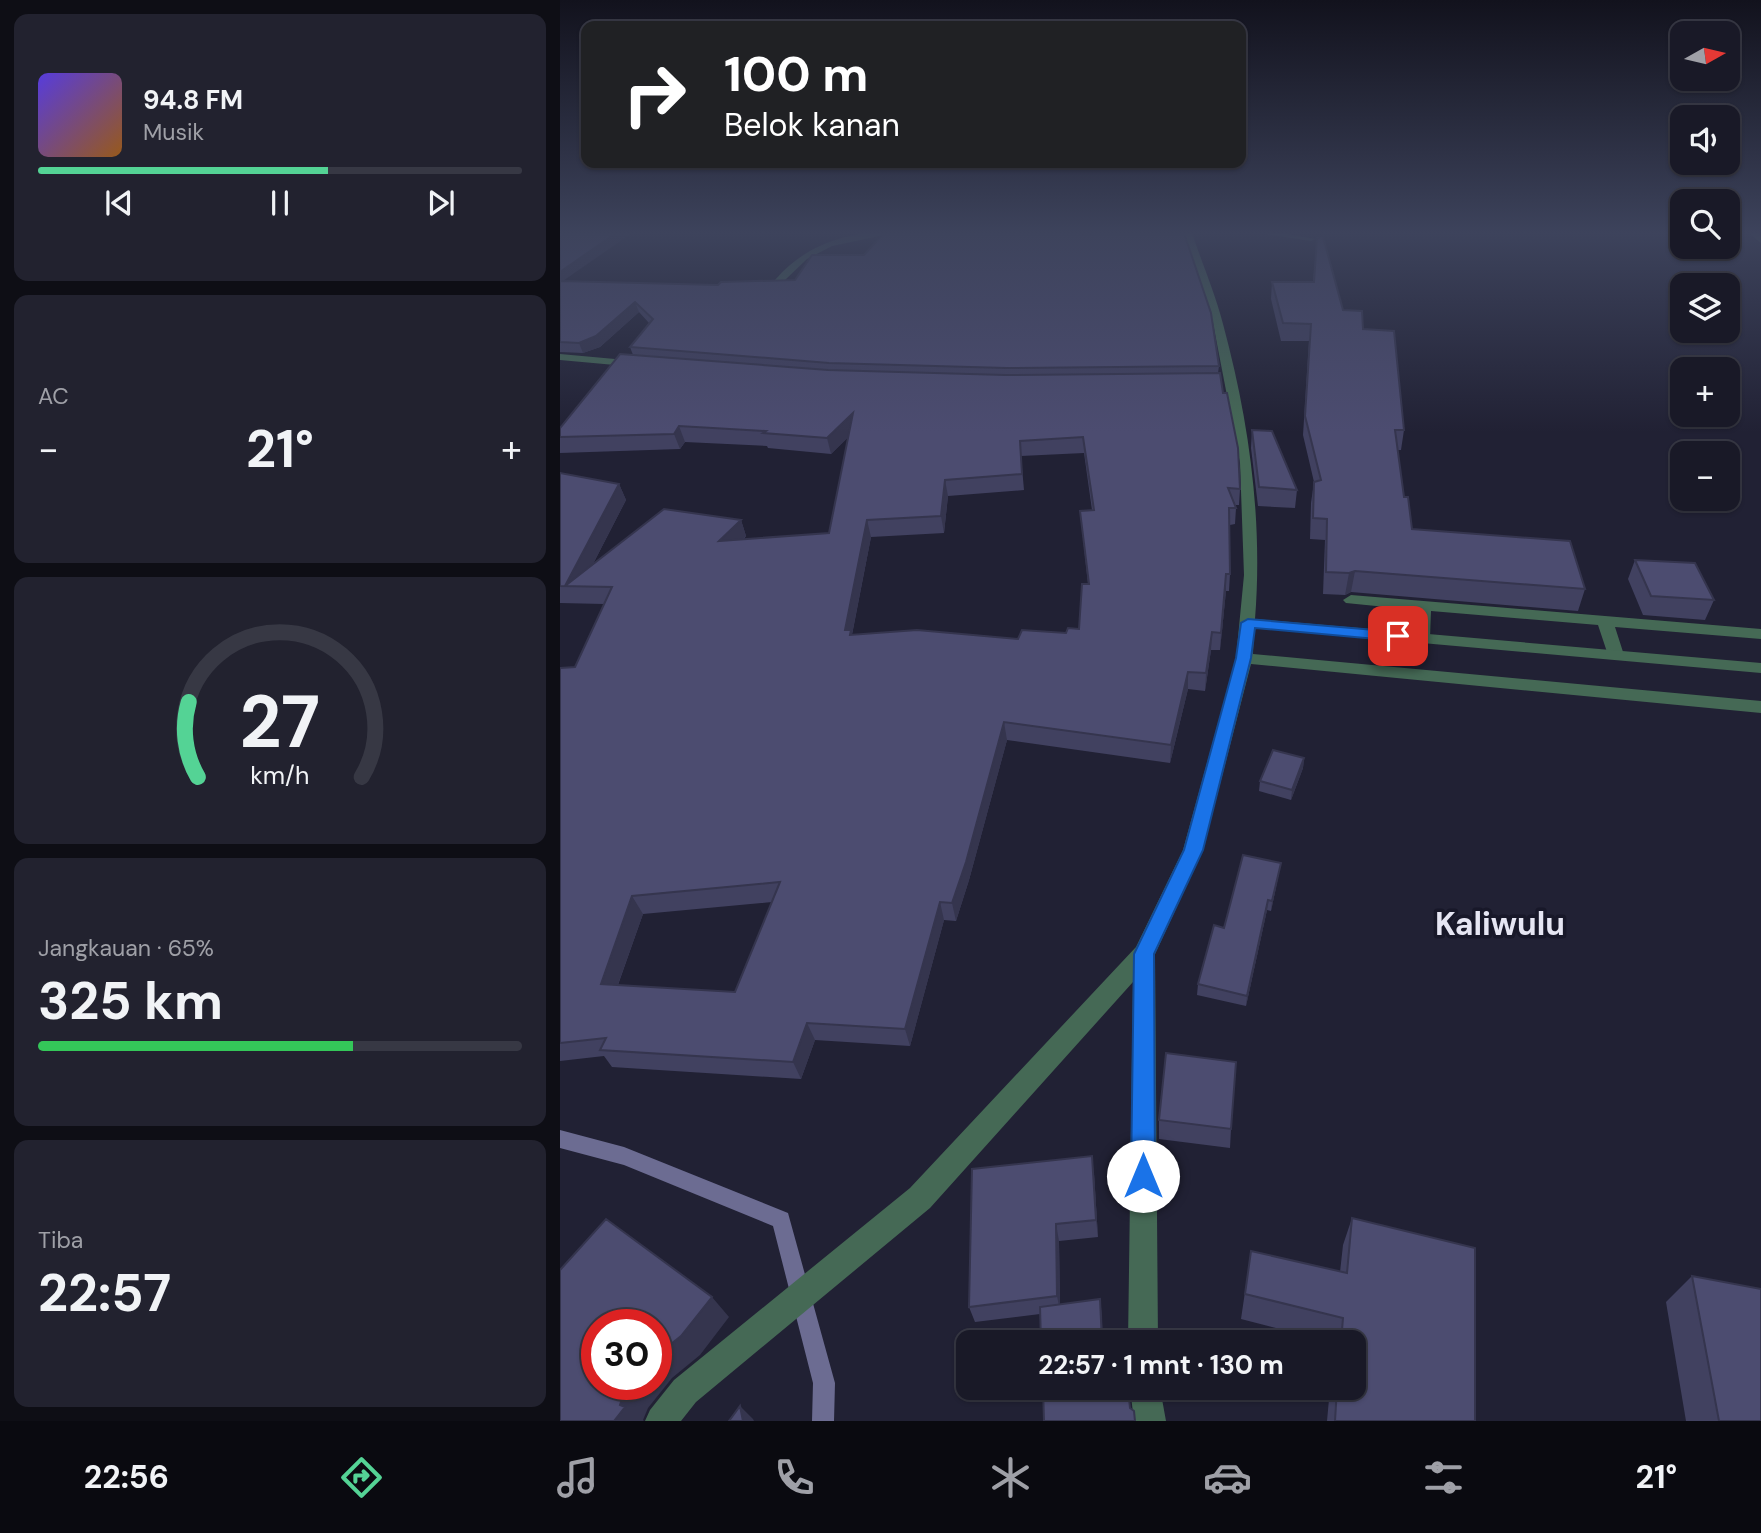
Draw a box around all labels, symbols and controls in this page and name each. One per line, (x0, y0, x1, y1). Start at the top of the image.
north arrow (1670, 21, 1740, 91)
map controls (1670, 21, 1740, 511)
text: 100 m (724, 42, 868, 106)
icon: right (609, 49, 700, 140)
text: 94.8 FM (143, 83, 243, 117)
text: Belok kanan (724, 104, 900, 146)
button: sound (1670, 105, 1740, 175)
text: Musik (143, 117, 204, 147)
icon: previous (100, 184, 138, 222)
icon: pause (261, 184, 299, 222)
icon: next (422, 184, 460, 222)
button: search (1670, 189, 1740, 259)
button: layers (1670, 273, 1740, 343)
button: + (1670, 357, 1740, 427)
text: AC (38, 381, 69, 411)
text: 21° (246, 415, 314, 483)
text: − (38, 424, 59, 474)
text: + (501, 424, 522, 474)
button: − (1670, 441, 1740, 511)
pin (1368, 606, 1428, 666)
icon: arrive (1379, 617, 1417, 655)
text: 27 (240, 675, 320, 770)
text: km/h (250, 758, 310, 791)
district label: Kaliwulu (1435, 903, 1565, 945)
text: Jangkauan · 65% (38, 933, 214, 963)
text: 325 km (38, 967, 223, 1035)
position arrow (1106, 1139, 1180, 1213)
text: Tiba (38, 1225, 83, 1255)
text: 22:57 (38, 1259, 171, 1327)
speed limit sign: 30 (581, 1309, 672, 1400)
text: 22:57 · 1 mnt · 130 m (1038, 1348, 1284, 1382)
icon: directions (337, 1453, 386, 1502)
icon: music (553, 1453, 602, 1502)
icon: phone (770, 1453, 819, 1502)
icon: climate (986, 1453, 1035, 1502)
icon: car (1203, 1453, 1252, 1502)
icon: filters (1419, 1453, 1468, 1502)
text: 22:56 (84, 1456, 169, 1498)
text: 21° (1636, 1456, 1677, 1498)

